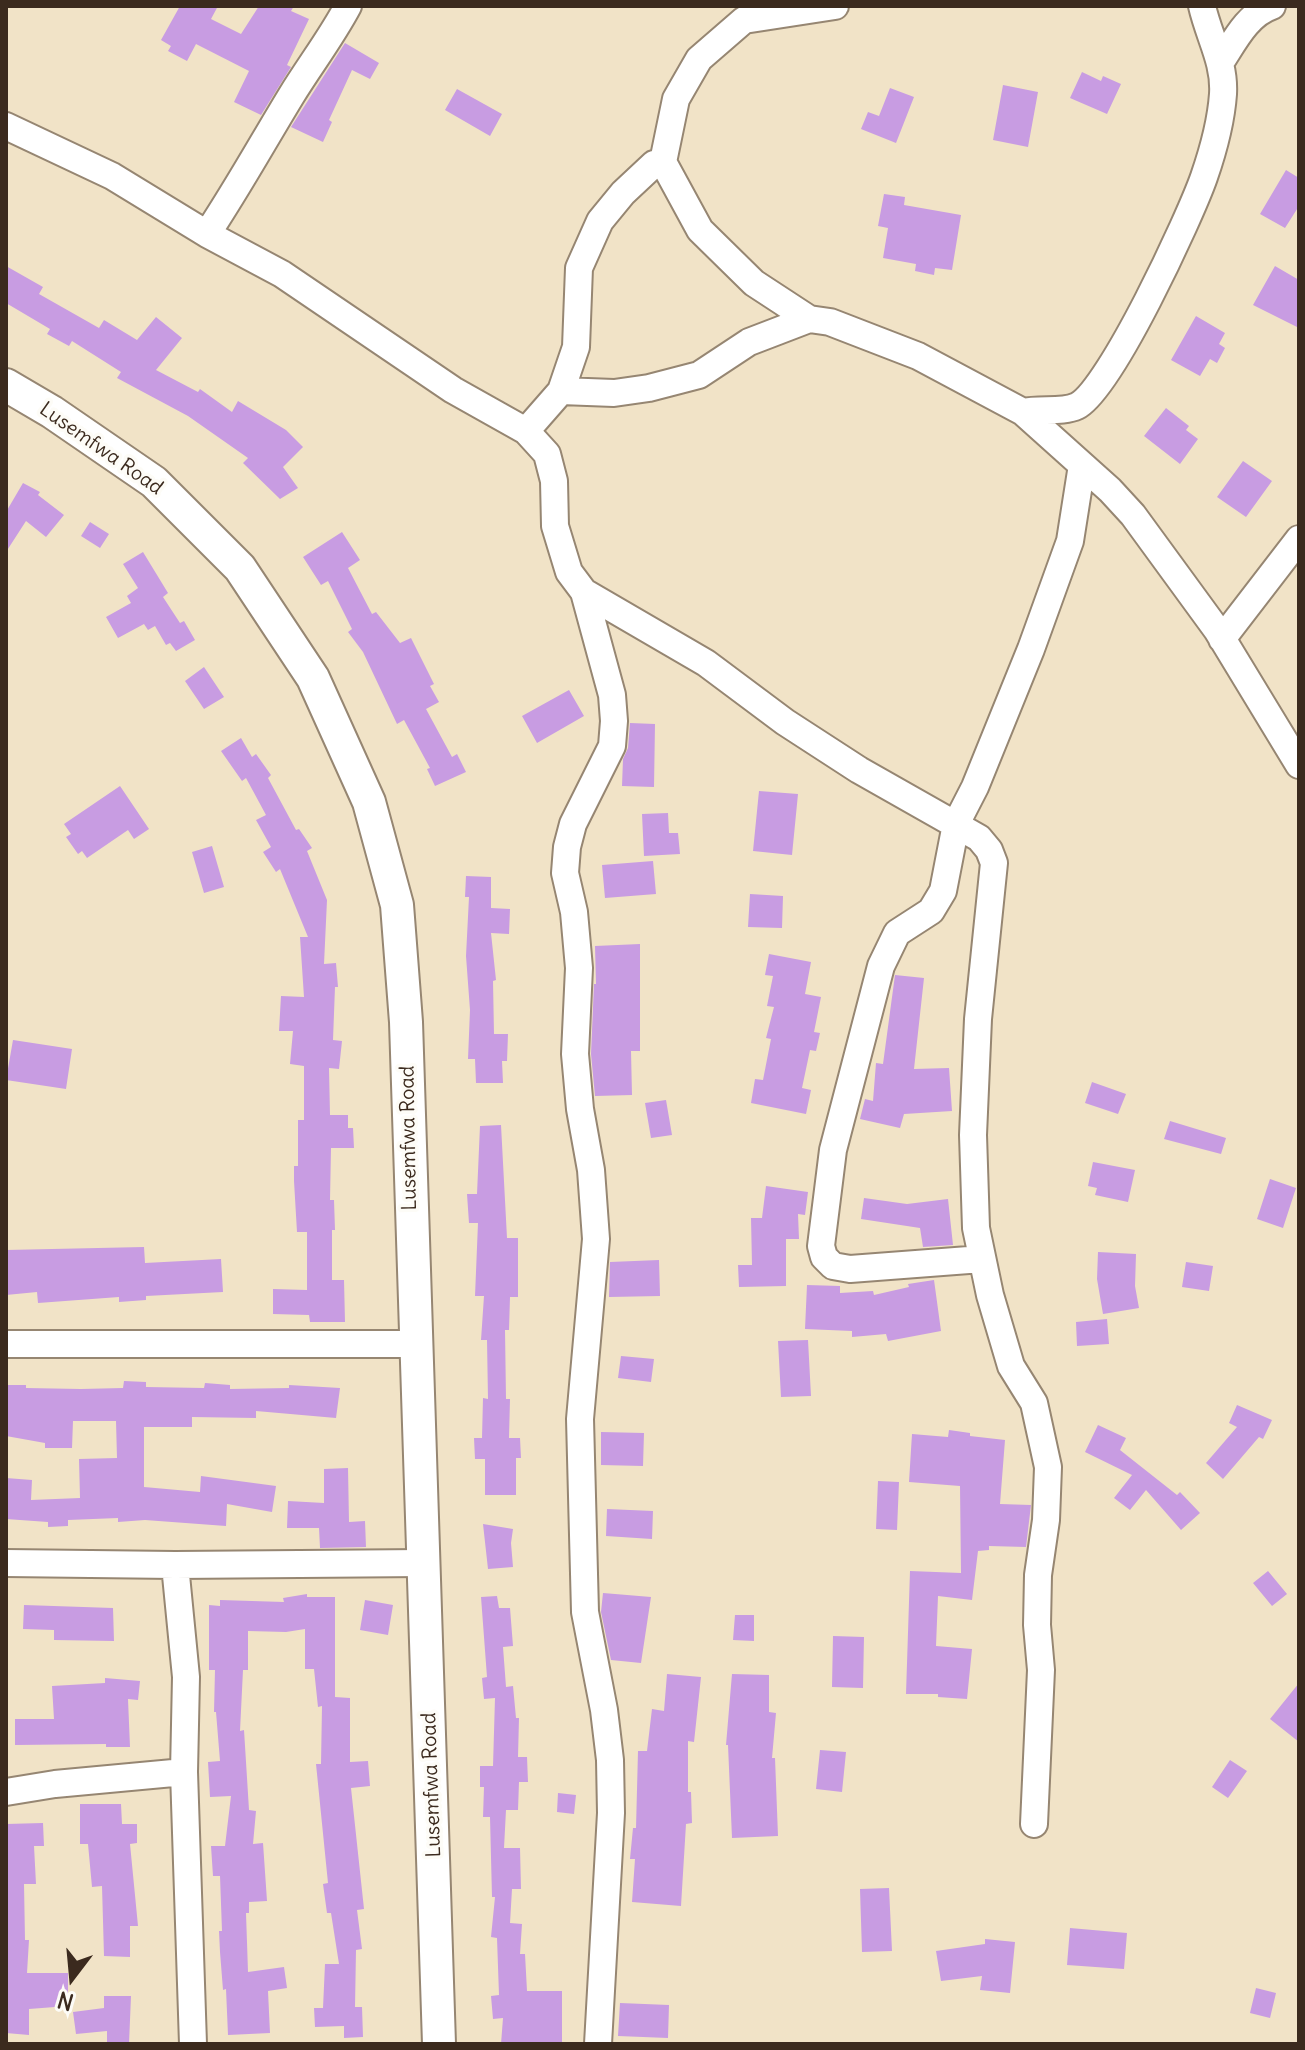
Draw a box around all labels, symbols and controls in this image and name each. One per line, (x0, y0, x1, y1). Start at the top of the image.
street label: Lusemfwa Road (35, 398, 167, 500)
street label: Lusemfwa Road (396, 1065, 422, 1211)
street label: Lusemfwa Road (417, 1712, 447, 1858)
north arrow (32, 1938, 112, 2018)
text: N (54, 1986, 77, 2017)

